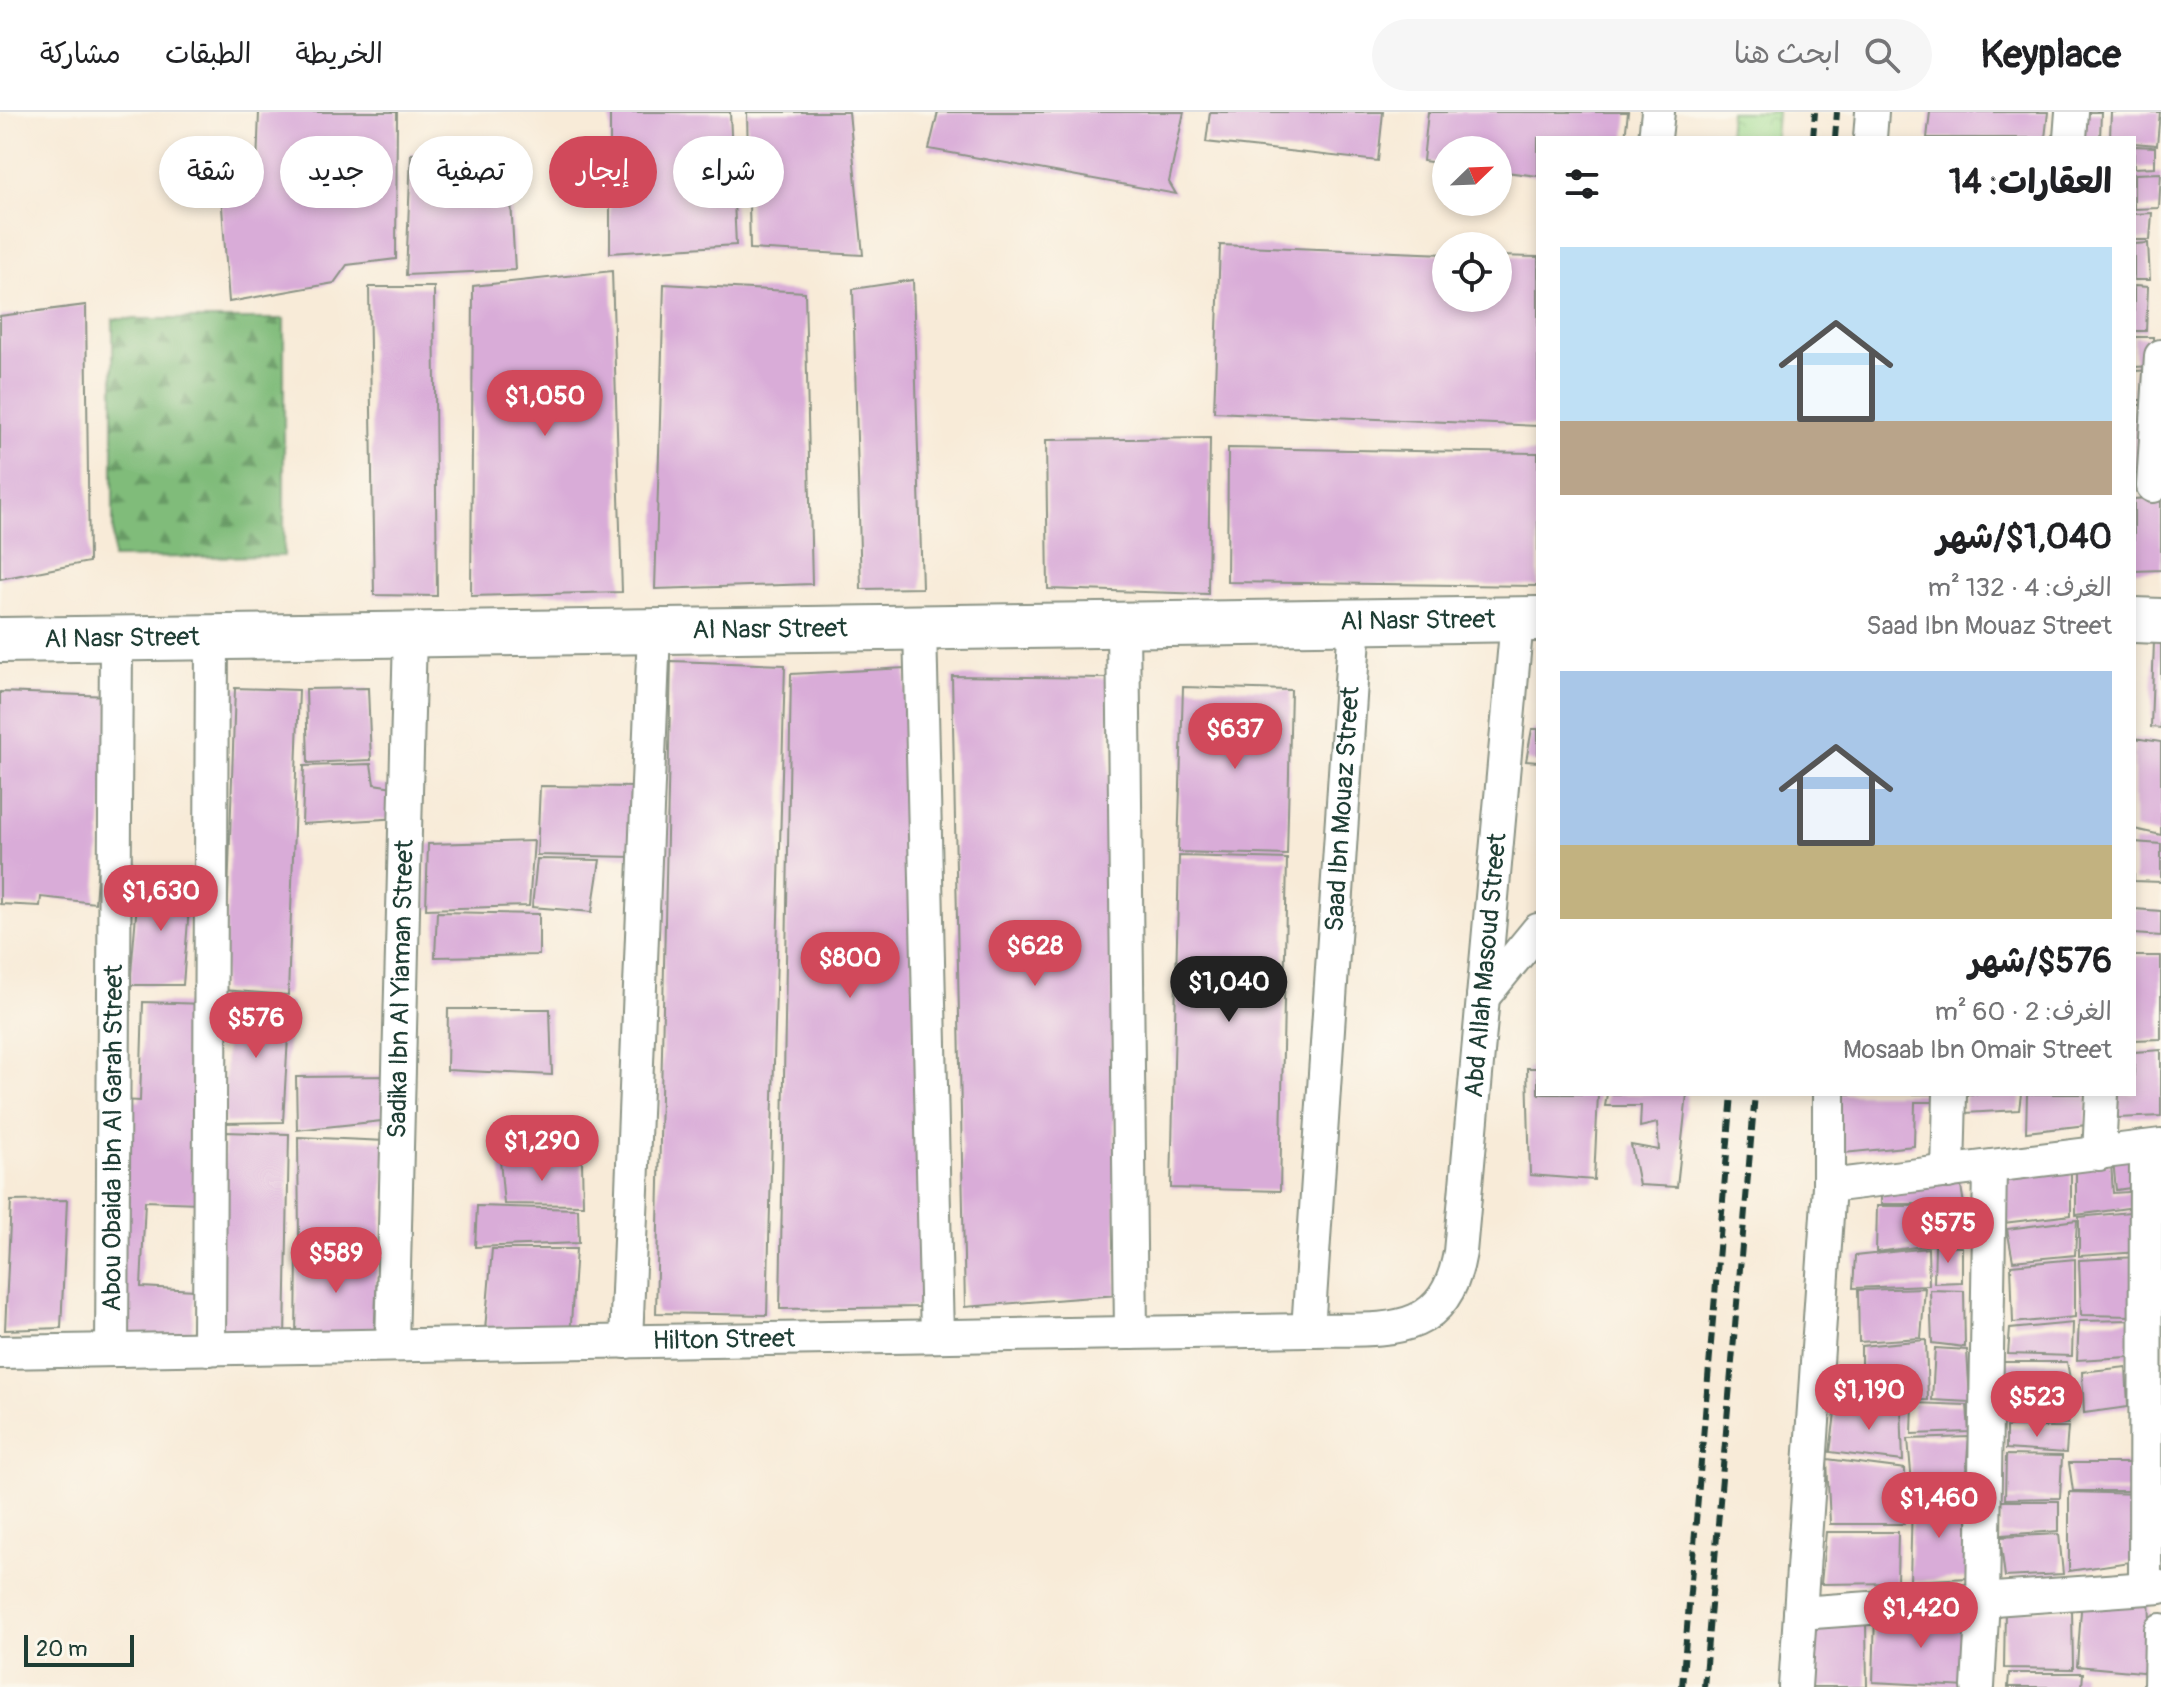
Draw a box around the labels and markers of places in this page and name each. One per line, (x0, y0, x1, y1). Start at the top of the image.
pin: $1,050 (480, 370, 610, 438)
pin: $637 (1188, 703, 1282, 771)
pin: $1,630 (96, 865, 226, 933)
pin: $628 (988, 920, 1082, 988)
pin: $800 (803, 932, 897, 1000)
pin: $1,040 (1164, 956, 1294, 1024)
pin: $576 (209, 992, 303, 1060)
pin: $1,290 (477, 1115, 607, 1183)
pin: $575 (1901, 1197, 1995, 1265)
pin: $589 (289, 1227, 383, 1295)
pin: $1,190 (1804, 1364, 1934, 1432)
pin: $523 (1990, 1371, 2084, 1439)
pin: $1,460 (1874, 1472, 2004, 1540)
pin: $1,420 (1856, 1582, 1986, 1650)

